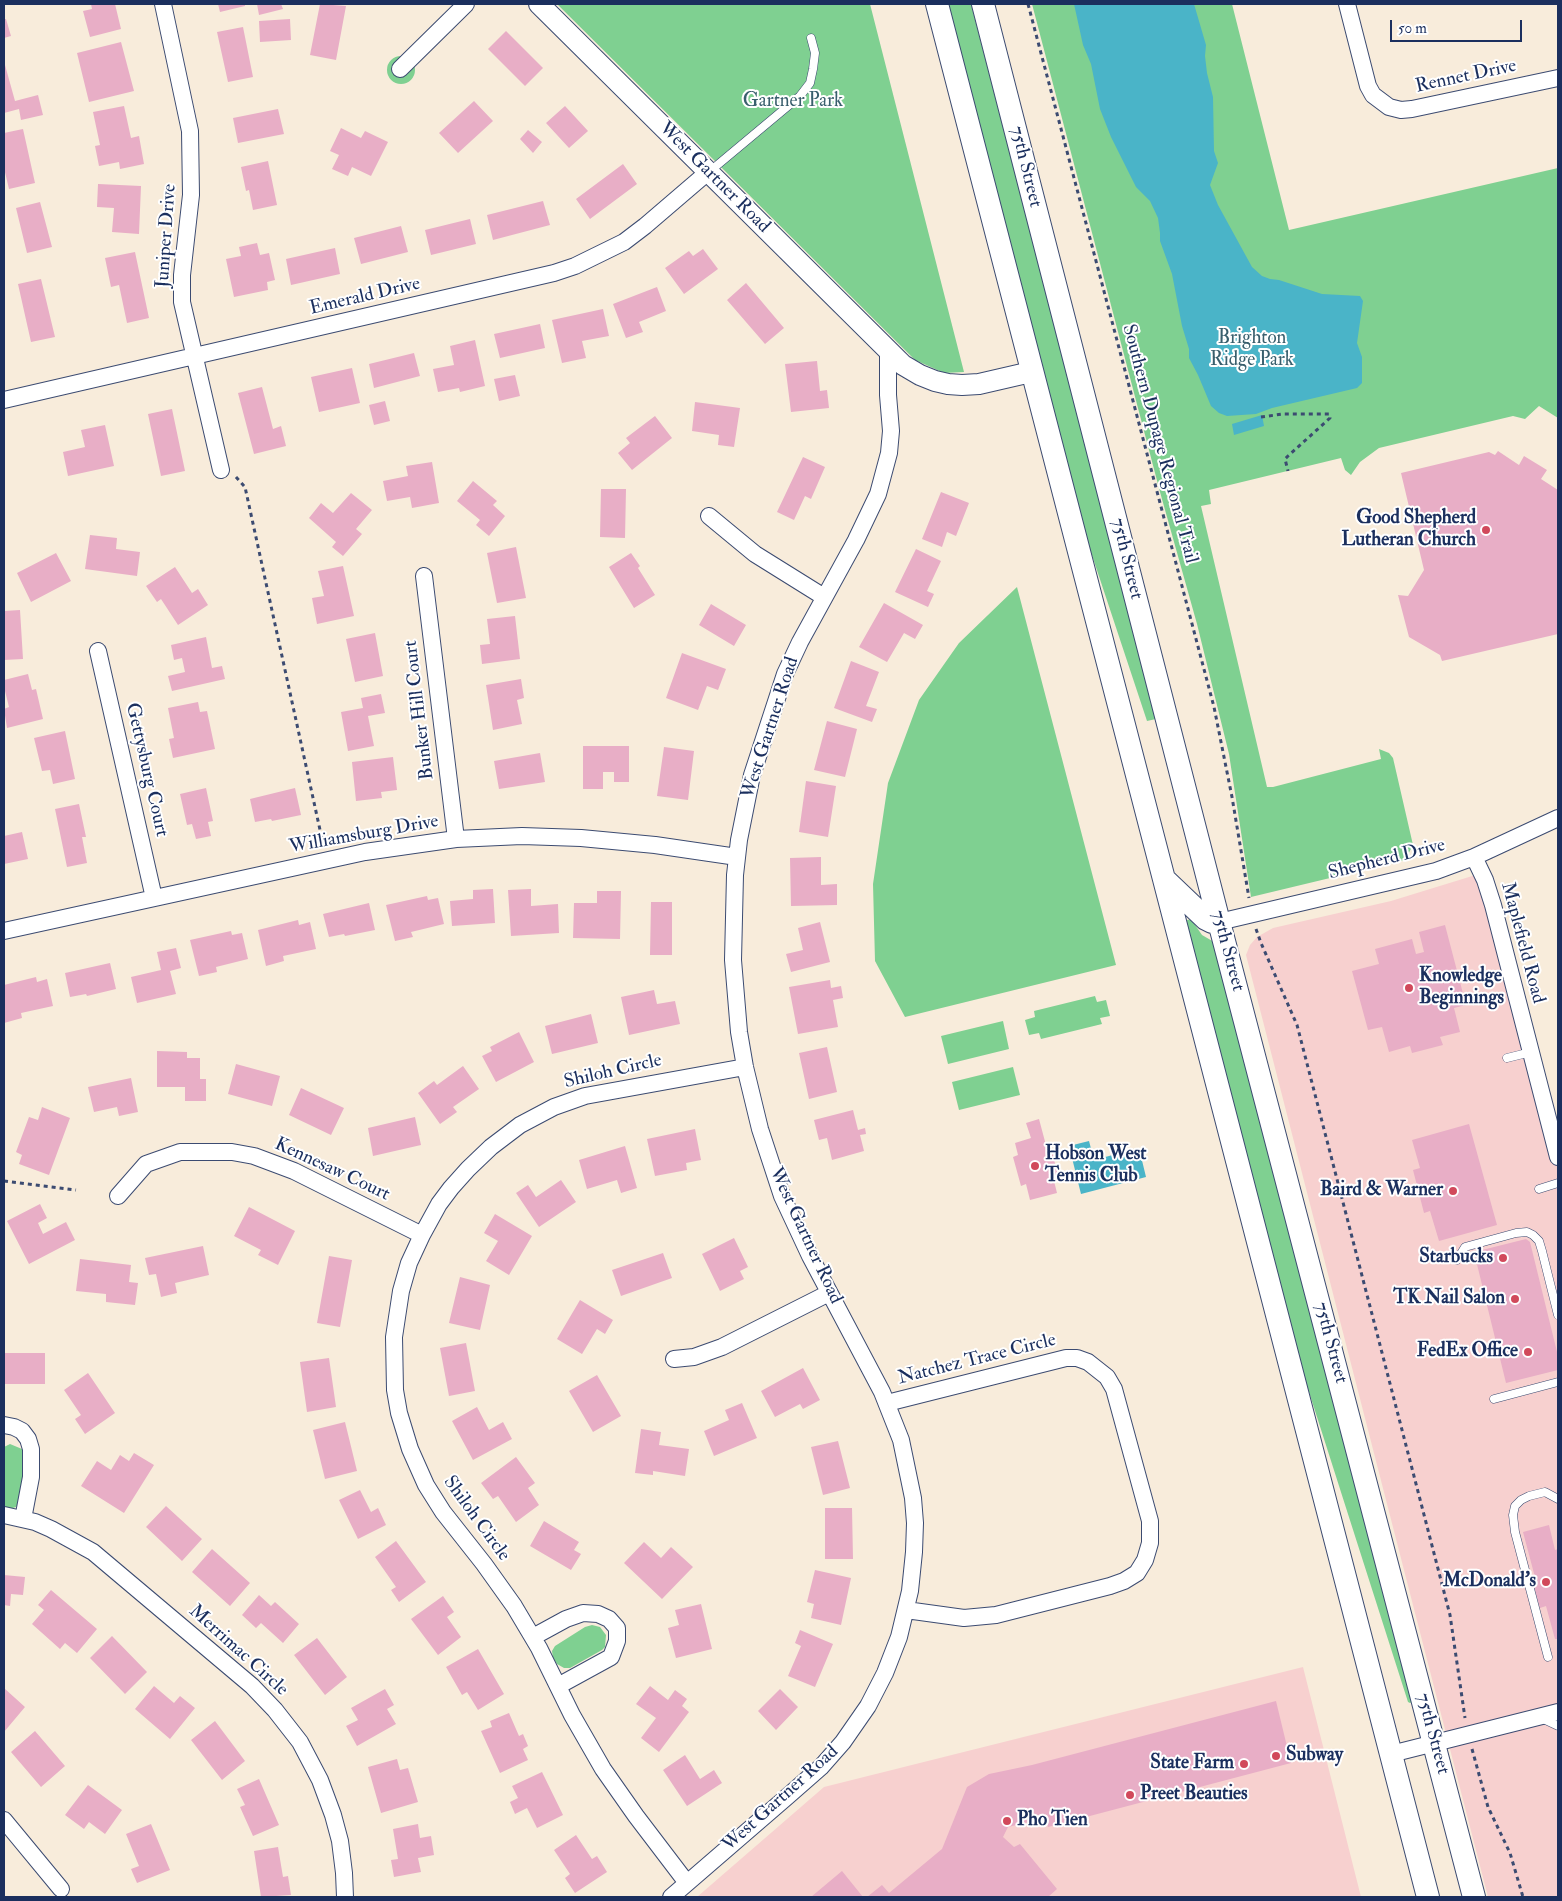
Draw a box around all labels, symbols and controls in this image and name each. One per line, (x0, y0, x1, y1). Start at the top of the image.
scale bar (1392, 10, 1524, 42)
text: 50 m (1398, 19, 1427, 38)
street label: Rennet Drive (1413, 55, 1519, 99)
park label: Gartner Park (743, 91, 843, 113)
street label: West Gartner Road (654, 118, 774, 238)
street label: 75th Street (1004, 124, 1046, 210)
street label: Juniper Drive (152, 183, 182, 289)
street label: Emerald Drive (307, 273, 423, 321)
street label: Southern Dupage Regional Trail (1116, 322, 1202, 566)
park label: Brighton Ridge Park (1210, 328, 1294, 372)
place label: Good Shepherd Lutheran Church (1342, 508, 1476, 552)
street label: 75th Street (1105, 516, 1147, 602)
marker: Good Shepherd Lutheran Church (1480, 524, 1492, 536)
street label: Bunker Hill Court (400, 639, 440, 781)
street label: West Gartner Road (737, 654, 805, 802)
street label: Gettysburg Court (120, 701, 172, 839)
street label: Williamsburg Drive (288, 811, 440, 859)
street label: Shepherd Drive (1326, 834, 1448, 886)
street label: Maplefield Road (1495, 880, 1549, 1006)
street label: 75th Street (1205, 908, 1249, 994)
place label: Knowledge Beginnings (1419, 966, 1504, 1010)
marker: Knowledge Beginnings (1403, 982, 1415, 994)
street label: Shiloh Circle (562, 1050, 664, 1094)
street label: Kennesaw Court (271, 1133, 393, 1207)
place label: Hobson West Tennis Club (1045, 1144, 1146, 1188)
marker: Hobson West Tennis Club (1029, 1160, 1041, 1172)
street label: West Gartner Road (763, 1164, 847, 1308)
place label: Baird & Warner (1320, 1180, 1443, 1202)
marker: Baird & Warner (1447, 1185, 1459, 1197)
place label: Starbucks (1419, 1247, 1493, 1269)
marker: Starbucks (1497, 1252, 1509, 1264)
place label: TK Nail Salon (1393, 1288, 1505, 1310)
marker: TK Nail Salon (1509, 1293, 1521, 1305)
street label: 75th Street (1308, 1300, 1352, 1386)
street label: Natchez Trace Circle (896, 1329, 1058, 1391)
place label: FedEx Office (1417, 1341, 1518, 1363)
marker: FedEx Office (1522, 1346, 1534, 1358)
street label: Shiloh Circle (438, 1472, 514, 1566)
place label: McDonald's (1443, 1571, 1536, 1593)
marker: McDonald's (1540, 1576, 1552, 1588)
street label: Merrimac Circle (184, 1600, 292, 1702)
street label: 75th Street (1410, 1691, 1454, 1777)
street label: West Gartner Road (718, 1741, 844, 1857)
place label: Subway (1286, 1745, 1343, 1767)
marker: Subway (1270, 1750, 1282, 1762)
place label: State Farm (1150, 1753, 1234, 1775)
marker: State Farm (1238, 1758, 1250, 1770)
place label: Preet Beauties (1140, 1784, 1248, 1806)
marker: Preet Beauties (1124, 1789, 1136, 1801)
place label: Pho Tien (1017, 1810, 1088, 1832)
marker: Pho Tien (1001, 1815, 1013, 1827)

